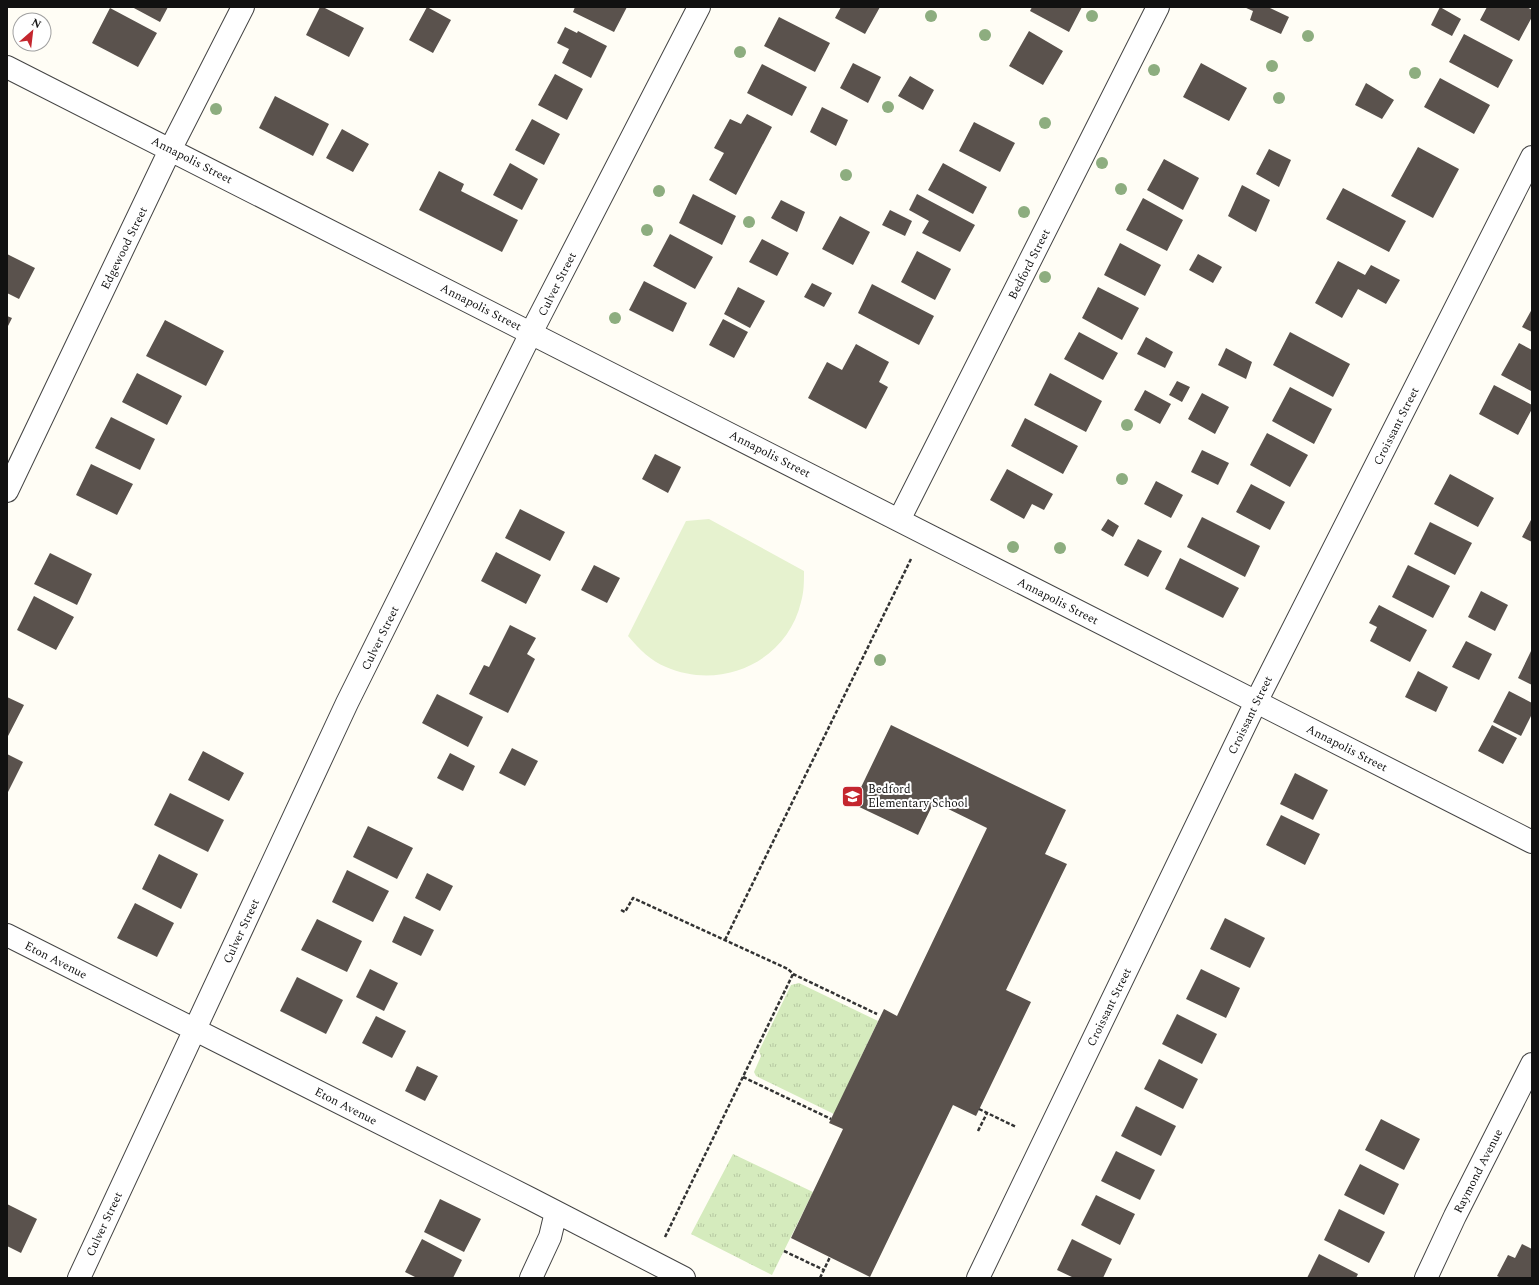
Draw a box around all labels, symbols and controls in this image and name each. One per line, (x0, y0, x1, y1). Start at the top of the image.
north arrow (12, 12, 52, 52)
text: N (29, 14, 44, 33)
street label: Annapolis Street (148, 132, 236, 189)
street label: Edgewood Street (96, 204, 153, 293)
street label: Bedford Street (1003, 226, 1055, 303)
street label: Culver Street (533, 249, 582, 320)
street label: Annapolis Street (437, 279, 525, 336)
street label: Croissant Street (1369, 384, 1424, 469)
street label: Annapolis Street (726, 426, 814, 483)
street label: Annapolis Street (1014, 573, 1102, 630)
street label: Culver Street (357, 603, 404, 674)
street label: Croissant Street (1223, 673, 1278, 758)
street label: Annapolis Street (1303, 720, 1391, 777)
place label: Bedford Elementary School (868, 780, 968, 813)
school or university icon: Bedford Elementary School (840, 783, 866, 809)
street label: Culver Street (218, 896, 265, 967)
street label: Eton Avenue (21, 937, 91, 984)
street label: Croissant Street (1082, 965, 1137, 1050)
street label: Eton Avenue (311, 1083, 381, 1130)
street label: Raymond Avenue (1449, 1125, 1508, 1217)
street label: Culver Street (81, 1189, 128, 1260)

